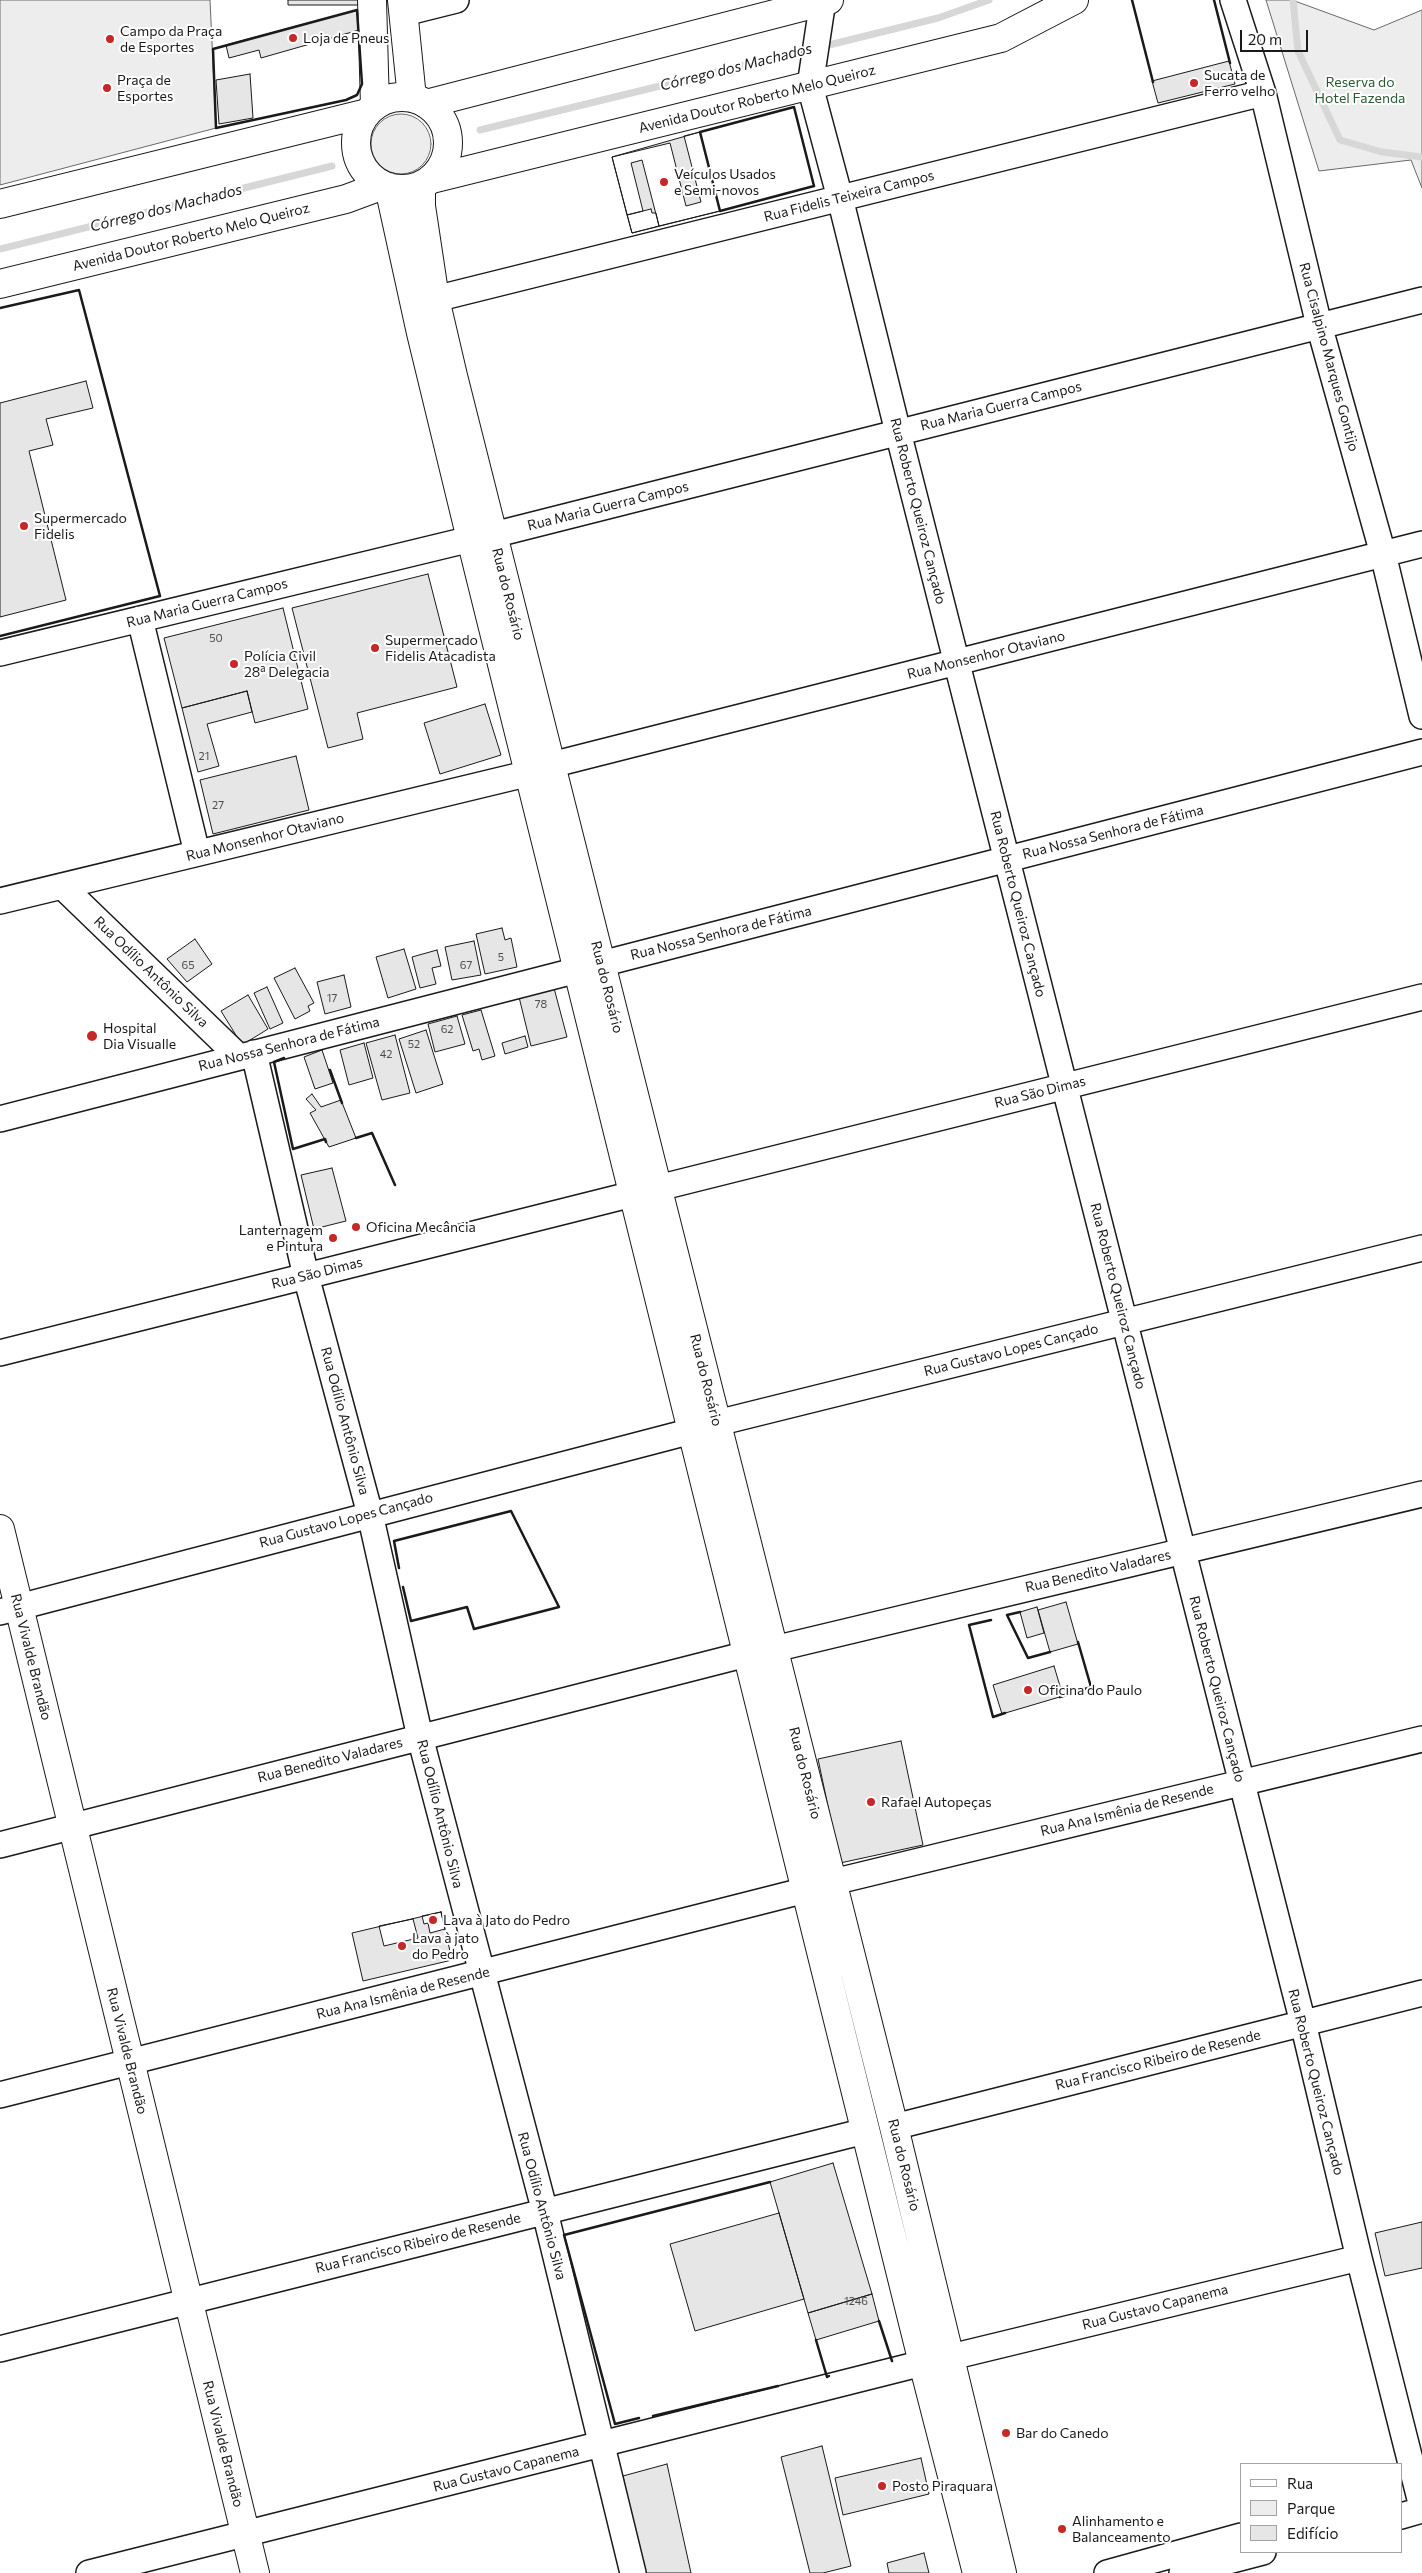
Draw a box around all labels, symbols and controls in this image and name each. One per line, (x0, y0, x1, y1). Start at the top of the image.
scale bar (1242, 20, 1310, 52)
place label: Campo da Praça de Esportes (120, 23, 222, 56)
place label: Loja de Pneus (303, 30, 389, 46)
text: 20 m (1248, 30, 1282, 48)
marker: Loja de Pneus (287, 32, 299, 44)
marker: Campo da Praça de Esportes (104, 33, 116, 45)
water label: Córrego dos Machados (658, 39, 814, 95)
street label: Avenida Doutor Roberto Melo Queiroz (637, 61, 877, 137)
place label: Sucata de Ferro velho (1204, 67, 1275, 100)
place label: Praça de Esportes (117, 72, 173, 104)
park label: Reserva do Hotel Fazenda (1315, 74, 1405, 106)
marker: Sucata de Ferro velho (1188, 77, 1200, 89)
marker: Praça de Esportes (101, 82, 113, 94)
place label: Veículos Usados e Semi-novos (674, 166, 776, 198)
street label: Rua Fidelis Teixeira Campos (762, 167, 936, 225)
marker: Veículos Usados e Semi-novos (658, 176, 670, 188)
water label: Córrego dos Machados (88, 180, 244, 236)
street label: Avenida Doutor Roberto Melo Queiroz (71, 199, 311, 275)
street label: Rua Cisalpino Marques Gontijo (1296, 261, 1362, 453)
street label: Rua Maria Guerra Campos (919, 378, 1083, 434)
street label: Rua Roberto Queiroz Cançado (887, 416, 949, 606)
street label: Rua Maria Guerra Campos (526, 478, 690, 534)
place label: Supermercado Fidelis (34, 510, 127, 542)
marker: Supermercado Fidelis (18, 520, 30, 532)
street label: Rua do Rosário (488, 546, 528, 642)
street label: Rua Maria Guerra Campos (125, 575, 289, 631)
street label: Rua Monsenhor Otaviano (905, 627, 1067, 683)
house number: 50 (209, 631, 223, 645)
place label: Supermercado Fidelis Atacadista (385, 632, 496, 664)
marker: Supermercado Fidelis Atacadista (369, 642, 381, 654)
place label: Polícia Civil 28ª Delegacia (244, 648, 330, 680)
marker: Polícia Civil 28ª Delegacia (228, 658, 240, 670)
house number: 21 (199, 749, 209, 763)
house number: 27 (212, 798, 224, 812)
street label: Rua Nossa Senhora de Fátima (1021, 801, 1205, 863)
street label: Rua Monsenhor Otaviano (184, 809, 346, 865)
street label: Rua Roberto Queiroz Cançado (987, 809, 1049, 999)
street label: Rua Nossa Senhora de Fátima (629, 902, 813, 964)
street label: Rua Odílio Antônio Silva (90, 913, 212, 1031)
street label: Rua do Rosário (587, 939, 627, 1035)
house number: 5 (498, 950, 504, 964)
house number: 65 (182, 958, 194, 972)
house number: 67 (460, 958, 472, 972)
house number: 17 (327, 991, 337, 1005)
house number: 78 (535, 997, 547, 1011)
street label: Rua Nossa Senhora de Fátima (197, 1013, 381, 1075)
place label: Hospital Dia Visualle (103, 1020, 176, 1052)
house number: 62 (441, 1022, 453, 1036)
marker: Hospital Dia Visualle (85, 1029, 99, 1043)
house number: 52 (408, 1037, 420, 1051)
house number: 42 (380, 1047, 392, 1061)
street label: Rua São Dimas (993, 1073, 1087, 1111)
street label: Rua Roberto Queiroz Cançado (1087, 1201, 1149, 1391)
place label: Oficina Mecância (366, 1219, 476, 1235)
marker: Oficina Mecância (350, 1221, 362, 1233)
place label: Lanternagem e Pintura (239, 1222, 323, 1254)
marker: Lanternagem e Pintura (327, 1232, 339, 1244)
street label: Rua São Dimas (270, 1254, 364, 1292)
street label: Rua Gustavo Lopes Cançado (922, 1320, 1100, 1380)
street label: Rua do Rosário (686, 1332, 726, 1428)
street label: Rua Odílio Antônio Silva (317, 1345, 373, 1497)
street label: Rua Gustavo Lopes Cançado (257, 1489, 435, 1551)
street label: Rua Benedito Valadares (1024, 1546, 1172, 1596)
street label: Rua Vivalde Brandão (7, 1592, 55, 1722)
street label: Rua Roberto Queiroz Cançado (1186, 1594, 1248, 1784)
place label: Oficina do Paulo (1038, 1682, 1142, 1698)
marker: Oficina do Paulo (1022, 1684, 1034, 1696)
street label: Rua do Rosário (785, 1725, 825, 1821)
street label: Rua Benedito Valadares (256, 1734, 404, 1786)
street label: Rua Odílio Antônio Silva (413, 1738, 467, 1890)
street label: Rua Ana Ismênia de Resende (1039, 1780, 1215, 1840)
place label: Rafael Autopeças (881, 1794, 992, 1810)
marker: Rafael Autopeças (865, 1796, 877, 1808)
place label: Lava à Jato do Pedro (443, 1912, 570, 1928)
marker: Lava à Jato do Pedro (427, 1914, 439, 1926)
place label: Lava à jato do Pedro (412, 1930, 479, 1962)
marker: Lava à jato do Pedro (396, 1940, 408, 1952)
street label: Rua Ana Ismênia de Resende (315, 1963, 491, 2023)
street label: Rua Vivalde Brandão (103, 1986, 151, 2116)
street label: Rua Roberto Queiroz Cançado (1285, 1987, 1347, 2177)
street label: Rua Francisco Ribeiro de Resende (1054, 2026, 1262, 2094)
street label: Rua do Rosário (884, 2117, 924, 2213)
street label: Rua Odílio Antônio Silva (514, 2130, 570, 2282)
street label: Rua Francisco Ribeiro de Resende (314, 2209, 522, 2277)
street label: Rua Gustavo Capanema (1080, 2281, 1230, 2333)
house number: 1246 (844, 2294, 868, 2308)
street label: Rua Vivalde Brandão (199, 2379, 247, 2509)
place label: Bar do Canedo (1016, 2425, 1109, 2441)
marker: Bar do Canedo (1000, 2427, 1012, 2439)
street label: Rua Gustavo Capanema (431, 2443, 581, 2495)
legend (1240, 2463, 1402, 2553)
text: Rua (1287, 2474, 1313, 2492)
place label: Posto Piraquara (892, 2478, 993, 2494)
marker: Posto Piraquara (876, 2480, 888, 2492)
text: Parque (1287, 2499, 1335, 2517)
place label: Alinhamento e Balanceamento (1072, 2513, 1171, 2546)
marker: Alinhamento e Balanceamento (1056, 2523, 1068, 2535)
text: Edifício (1287, 2524, 1338, 2542)

